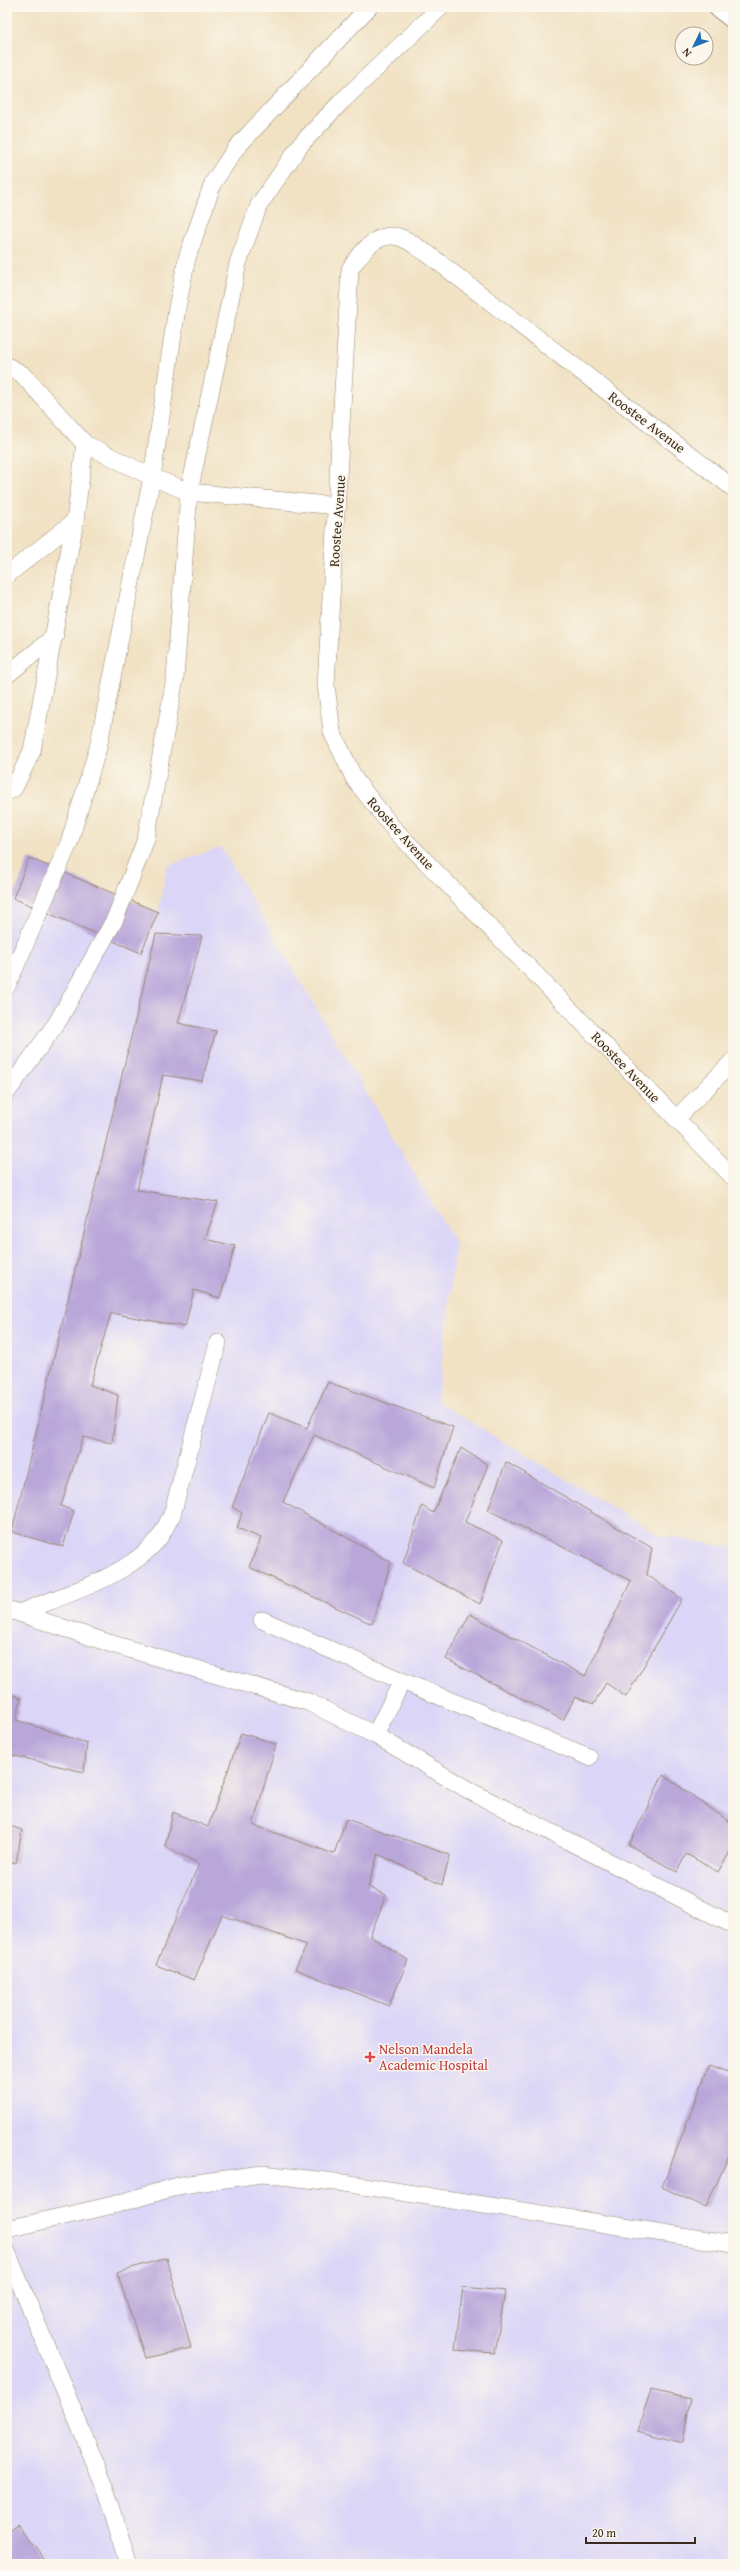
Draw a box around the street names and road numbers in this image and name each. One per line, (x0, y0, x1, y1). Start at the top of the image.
street label: Roostee Avenue (604, 386, 690, 458)
street label: Roostee Avenue (324, 474, 350, 568)
street label: Roostee Avenue (363, 792, 440, 874)
street label: Roostee Avenue (587, 1027, 665, 1107)

